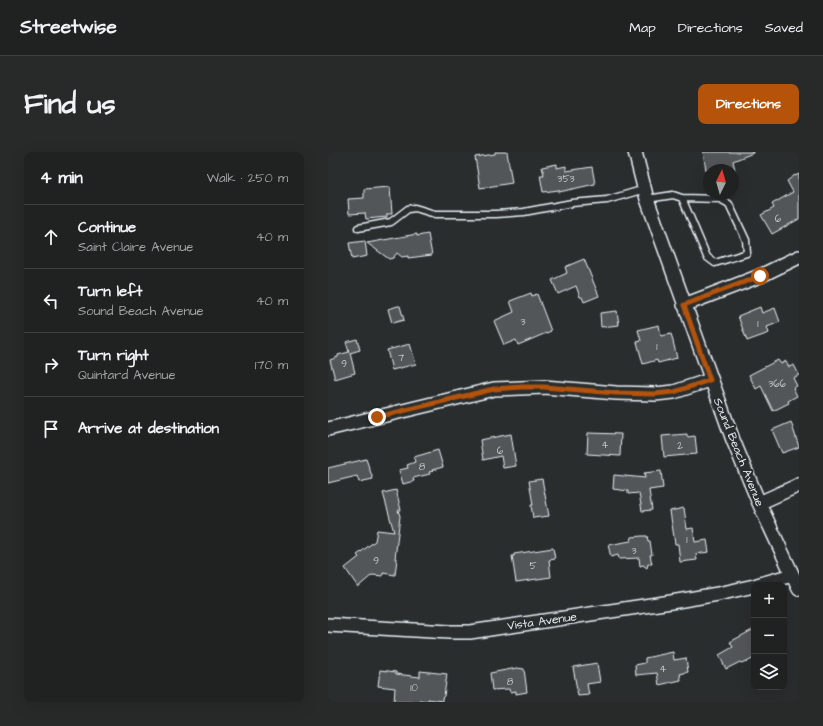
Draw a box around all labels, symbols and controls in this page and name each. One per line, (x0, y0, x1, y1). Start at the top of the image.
text: Streetwise (20, 14, 117, 41)
text: Map (629, 18, 656, 38)
text: Directions (678, 18, 743, 38)
text: Saved (765, 18, 803, 38)
button: Directions (698, 84, 799, 124)
text: Find us (24, 85, 115, 124)
north arrow (703, 164, 739, 200)
text: 4 min (40, 166, 83, 190)
text: Walk · 250 m (207, 169, 288, 187)
house number: 353 (557, 172, 575, 186)
house number: 6 (775, 212, 782, 226)
text: Continue (78, 217, 136, 238)
icon: ahead (40, 226, 62, 248)
text: 40 m (256, 228, 288, 246)
text: Saint Claire Avenue (78, 238, 193, 256)
route start (751, 267, 769, 285)
text: Turn left (78, 281, 142, 302)
icon: left (40, 290, 62, 312)
text: 40 m (256, 292, 288, 310)
text: Sound Beach Avenue (78, 302, 204, 320)
house number: 3 (520, 315, 526, 329)
house number: 1 (757, 317, 759, 331)
house number: 1 (656, 340, 658, 354)
text: Turn right (78, 345, 149, 366)
house number: 7 (398, 351, 404, 365)
icon: right (40, 354, 62, 376)
text: 170 m (255, 356, 288, 374)
house number: 9 (341, 357, 347, 371)
text: Quintard Avenue (78, 366, 176, 384)
house number: 366 (768, 377, 787, 391)
street label: Sound Beach Avenue (709, 395, 768, 510)
route end (368, 408, 386, 426)
icon: arrive (40, 418, 62, 440)
text: Arrive at destination (78, 418, 219, 439)
house number: 4 (602, 438, 609, 452)
house number: 2 (677, 439, 683, 453)
house number: 6 (497, 444, 504, 458)
house number: 8 (419, 460, 426, 474)
house number: 1 (686, 533, 688, 547)
house number: 3 (631, 544, 637, 558)
house number: 9 (373, 554, 379, 568)
house number: 5 (529, 559, 537, 573)
map controls (751, 582, 787, 690)
button: + (751, 582, 787, 618)
street label: Vista Avenue (506, 608, 578, 635)
button: − (751, 618, 787, 654)
button: layers (751, 654, 787, 690)
house number: 4 (660, 662, 667, 676)
house number: 8 (507, 675, 514, 689)
house number: 10 (410, 681, 418, 695)

